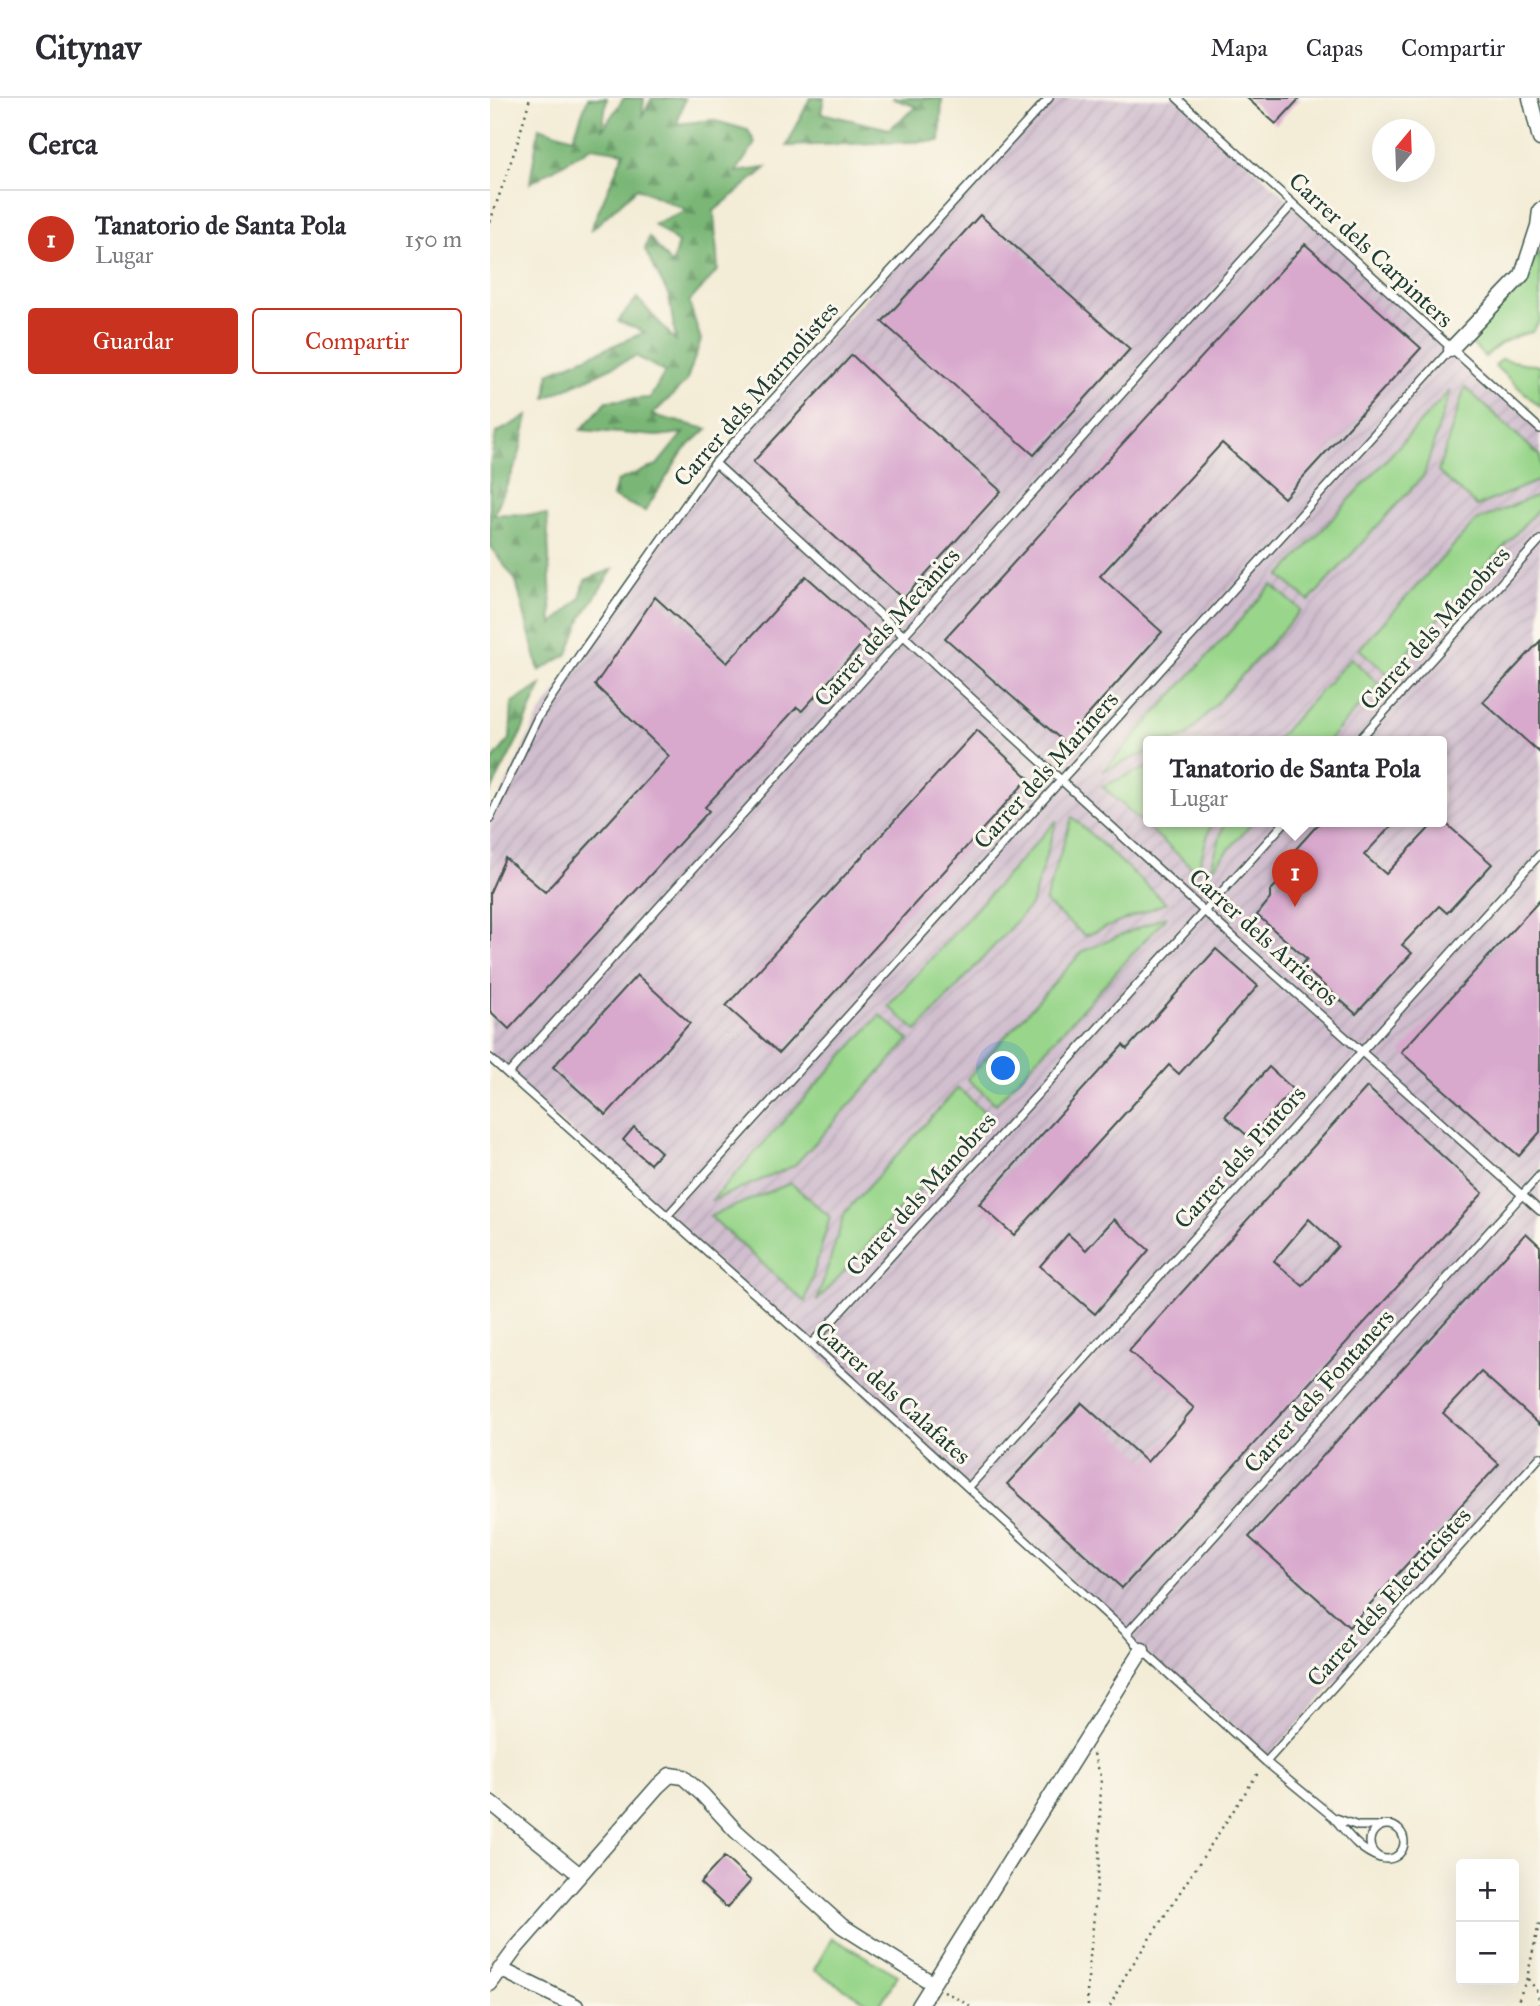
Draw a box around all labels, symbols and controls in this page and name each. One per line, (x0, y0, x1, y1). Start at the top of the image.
text: Citynav (35, 28, 141, 68)
text: Mapa (1211, 33, 1268, 63)
text: Capas (1306, 33, 1363, 63)
text: Compartir (1401, 33, 1505, 63)
north arrow (1372, 119, 1435, 182)
text: Cerca (28, 126, 97, 162)
street label: Carrer dels Carpinters (1282, 166, 1460, 334)
text: Tanatorio de Santa Pola (95, 209, 346, 241)
text: 1 (46, 225, 56, 253)
text: 150 m (405, 225, 462, 253)
text: Lugar (95, 241, 153, 269)
street label: Carrer dels Marmolistes (667, 295, 845, 493)
button: Guardar (28, 308, 238, 374)
button: Compartir (252, 308, 462, 374)
street label: Carrer dels Manobres (1354, 540, 1516, 716)
street label: Carrer dels Mecànics (808, 541, 966, 713)
street label: Carrer dels Mariners (967, 685, 1125, 855)
popup (1143, 736, 1447, 827)
text: Tanatorio de Santa Pola (1170, 752, 1420, 784)
text: Lugar (1170, 784, 1228, 812)
pin: 1 (1272, 849, 1318, 907)
street label: Carrer dels Arrieros (1183, 862, 1345, 1012)
your location (986, 1051, 1020, 1085)
street label: Carrer dels Pintors (1168, 1079, 1312, 1235)
street label: Carrer dels Manobres (840, 1106, 1002, 1282)
street label: Carrer dels Fontaners (1237, 1303, 1401, 1479)
street label: Carrer dels Calafates (809, 1315, 977, 1471)
street label: Carrer dels Electricistes (1300, 1501, 1478, 1693)
map controls (1456, 1859, 1519, 1985)
button: + (1456, 1859, 1519, 1922)
button: − (1456, 1922, 1519, 1985)

